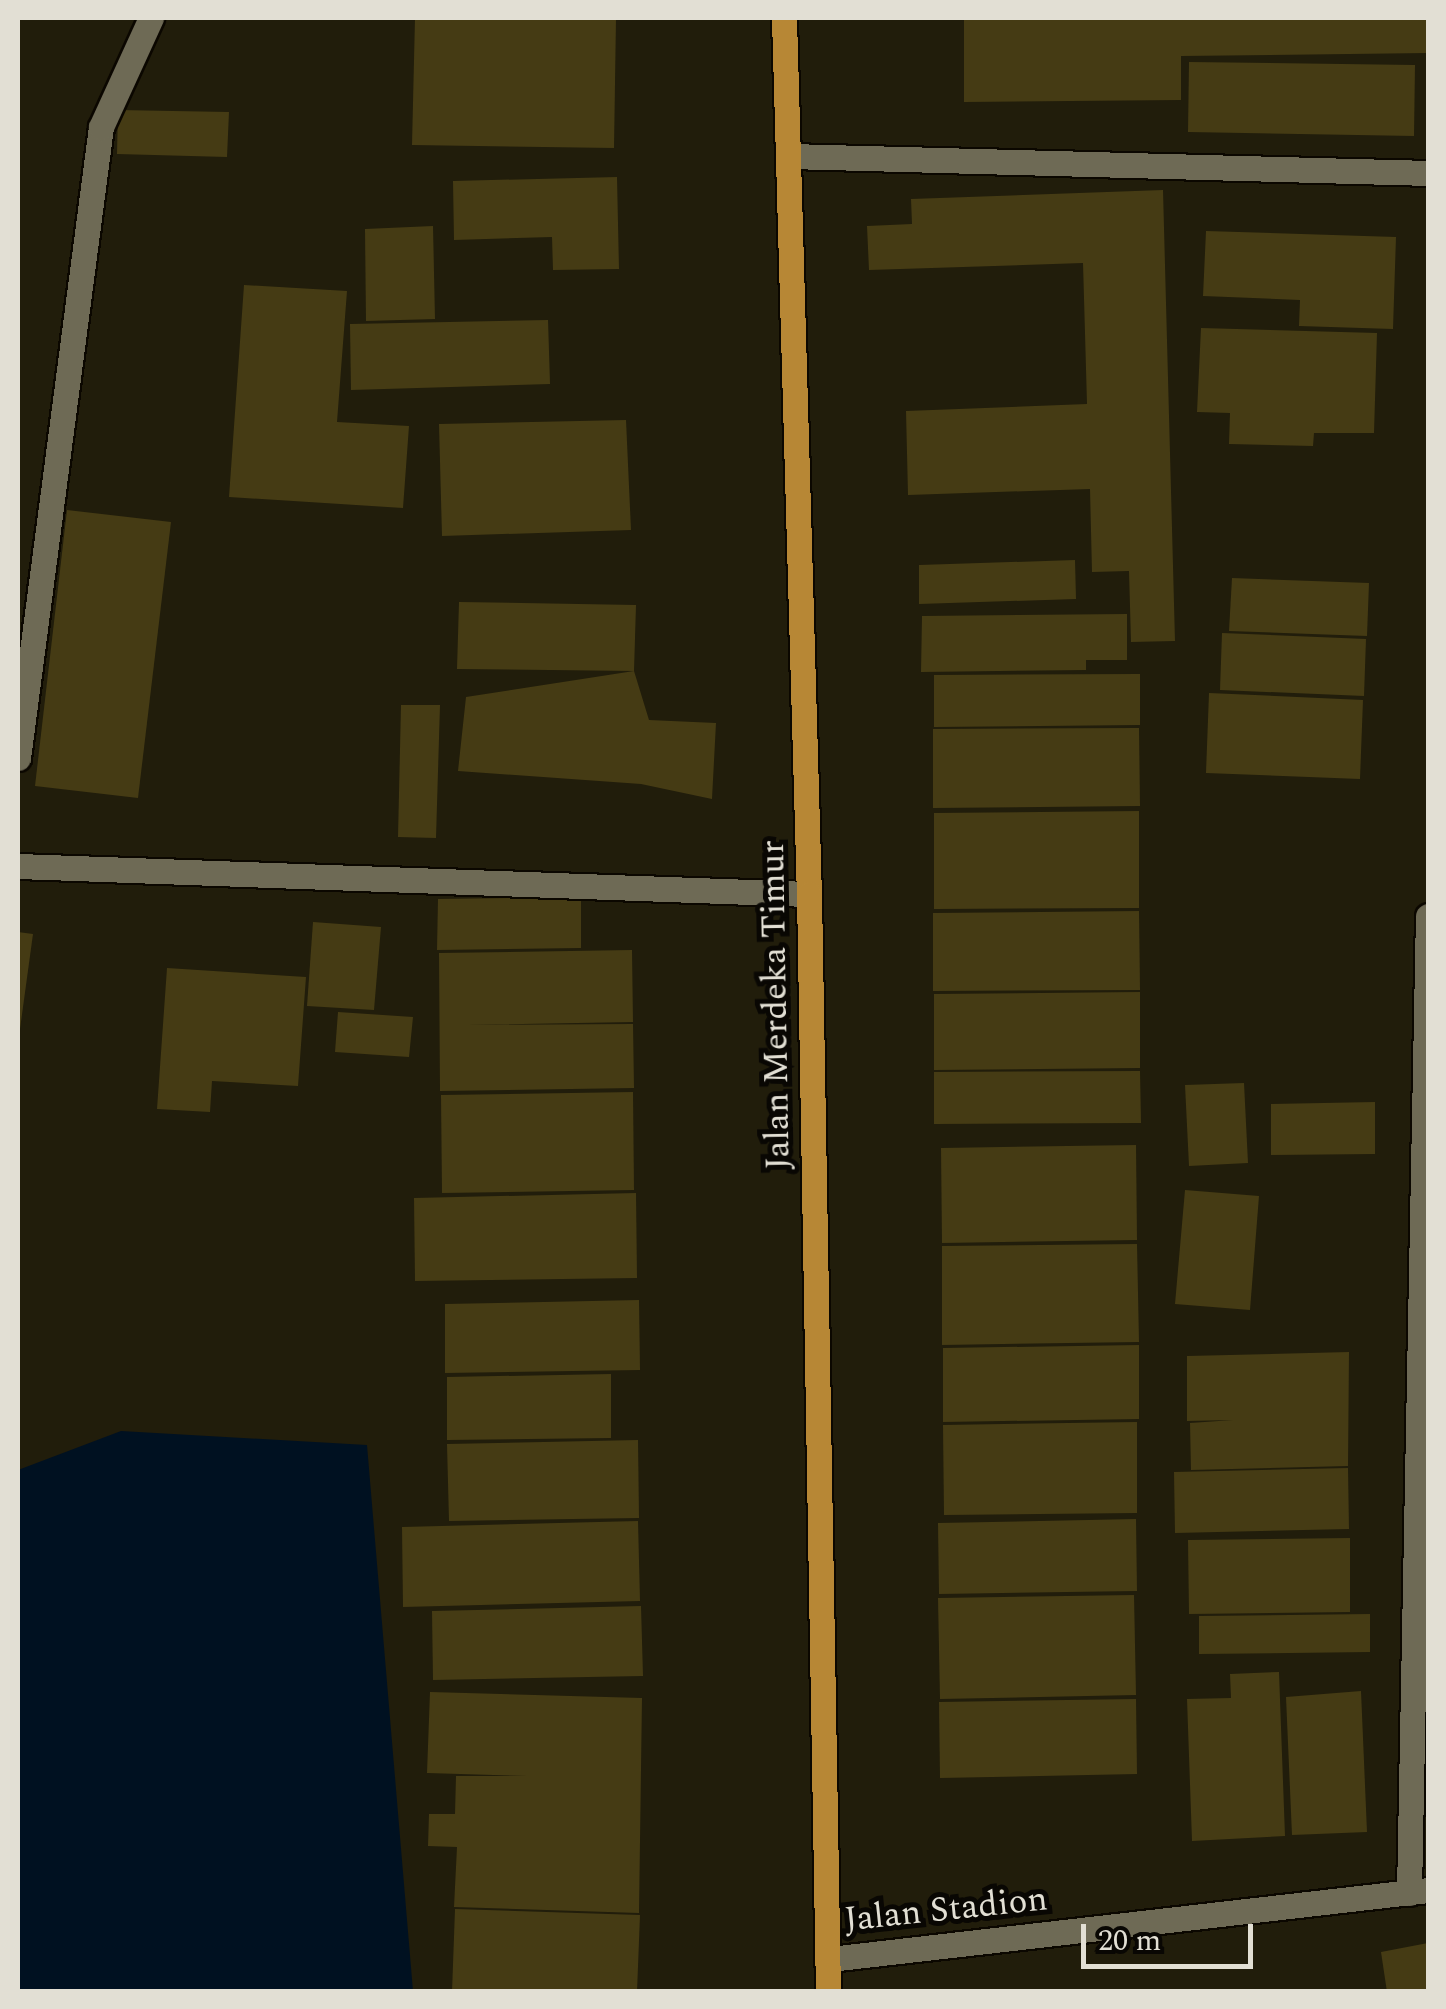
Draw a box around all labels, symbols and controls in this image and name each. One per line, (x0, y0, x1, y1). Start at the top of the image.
street label: Jalan Merdeka Timur (752, 840, 800, 1170)
street label: Jalan Stadion (842, 1878, 1050, 1942)
scale bar (1086, 1904, 1258, 1966)
text: 20 m (1098, 1918, 1161, 1964)

